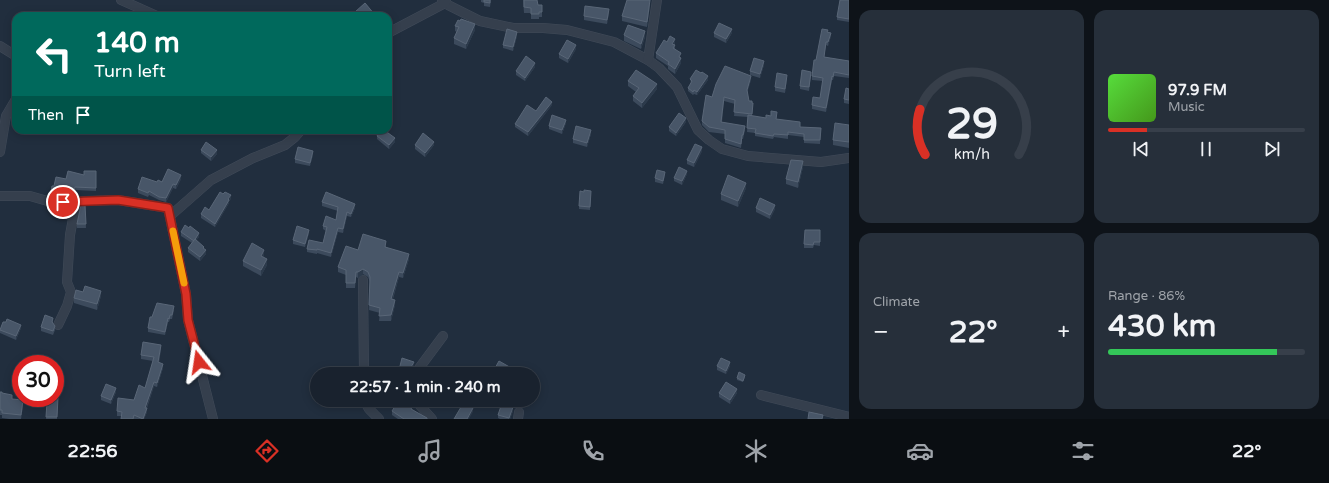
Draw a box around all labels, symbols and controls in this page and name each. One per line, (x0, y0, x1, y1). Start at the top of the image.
text: 140 m (94, 26, 180, 60)
icon: left (28, 28, 80, 80)
text: Turn left (94, 60, 166, 82)
text: 97.9 FM (1168, 81, 1227, 99)
text: 29 (945, 99, 998, 149)
text: Music (1168, 99, 1205, 115)
icon: arrive (72, 104, 94, 126)
text: Then (28, 106, 64, 124)
icon: previous (1130, 138, 1152, 160)
icon: pause (1195, 138, 1217, 160)
icon: next (1261, 138, 1283, 160)
text: km/h (954, 145, 989, 162)
pin (46, 185, 80, 219)
icon: arrive (52, 191, 74, 213)
text: Range · 86% (1108, 288, 1185, 304)
text: Climate (873, 294, 920, 310)
text: 430 km (1108, 308, 1216, 345)
text: 22° (949, 314, 998, 351)
text: − (873, 319, 889, 345)
text: + (1058, 319, 1070, 345)
position arrow (178, 341, 220, 383)
speed limit sign: 30 (12, 355, 64, 407)
text: 22:57 · 1 min · 240 m (350, 378, 500, 396)
icon: directions (253, 437, 281, 465)
icon: music (416, 437, 444, 465)
icon: phone (579, 437, 607, 465)
icon: climate (742, 437, 770, 465)
icon: car (906, 437, 934, 465)
icon: filters (1069, 437, 1097, 465)
text: 22:56 (68, 440, 118, 462)
text: 22° (1232, 440, 1261, 462)

